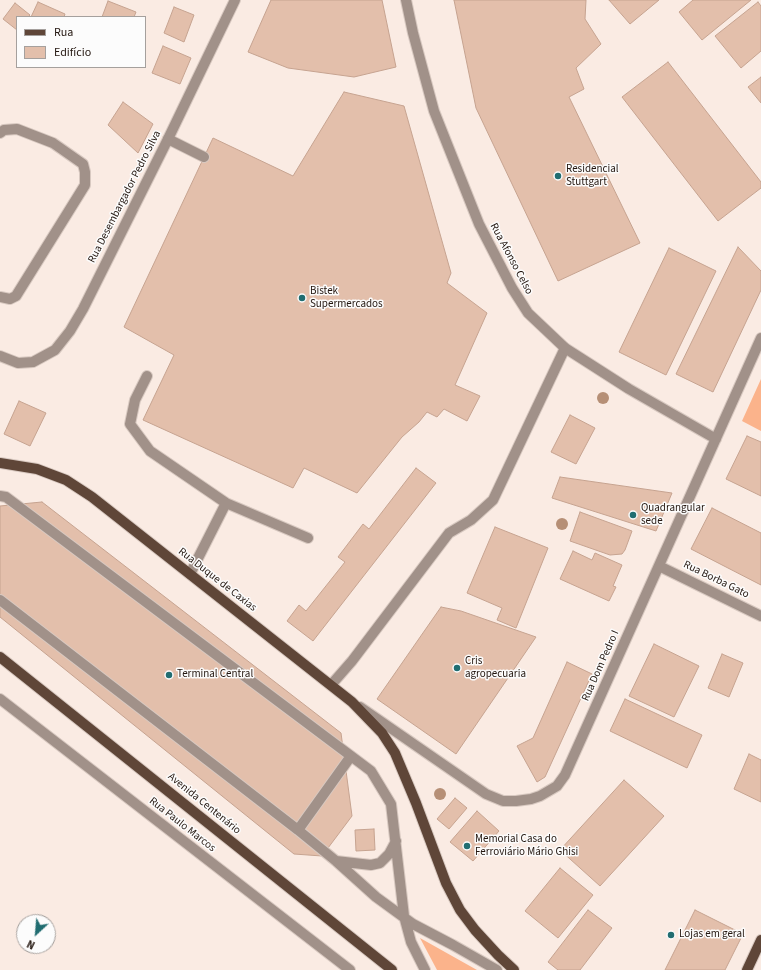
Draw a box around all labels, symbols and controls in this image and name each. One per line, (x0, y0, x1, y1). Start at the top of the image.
legend (16, 16, 146, 68)
text: Rua (54, 24, 73, 41)
text: Edifício (54, 44, 91, 61)
street label: Rua Desembargador Pedro Silva (86, 129, 164, 265)
place label: Residencial Stuttgart (566, 163, 619, 189)
marker: Residencial Stuttgart (553, 171, 563, 181)
street label: Rua Afonso Celso (487, 221, 535, 297)
place label: Bistek Supermercados (310, 285, 383, 311)
marker: Bistek Supermercados (297, 293, 307, 303)
place label: Quadrangular sede (641, 502, 705, 528)
marker: Quadrangular sede (628, 510, 638, 520)
street label: Rua Duque de Caxias (175, 545, 259, 615)
street label: Rua Borba Gato (681, 558, 751, 602)
street label: Rua Dom Pedro I (579, 628, 623, 704)
place label: Cris agropecuaria (465, 655, 526, 681)
marker: Cris agropecuaria (452, 663, 462, 673)
place label: Terminal Central (177, 668, 253, 682)
marker: Terminal Central (164, 670, 174, 680)
street label: Avenida Centenário (165, 771, 243, 837)
street label: Rua Paulo Marcos (146, 795, 218, 855)
place label: Memorial Casa do Ferroviário Mário Ghisi (475, 833, 578, 859)
marker: Memorial Casa do Ferroviário Mário Ghisi (462, 841, 472, 851)
north arrow (16, 914, 56, 954)
place label: Lojas em geral (679, 928, 745, 942)
marker: Lojas em geral (666, 930, 676, 940)
text: N (24, 936, 38, 953)

